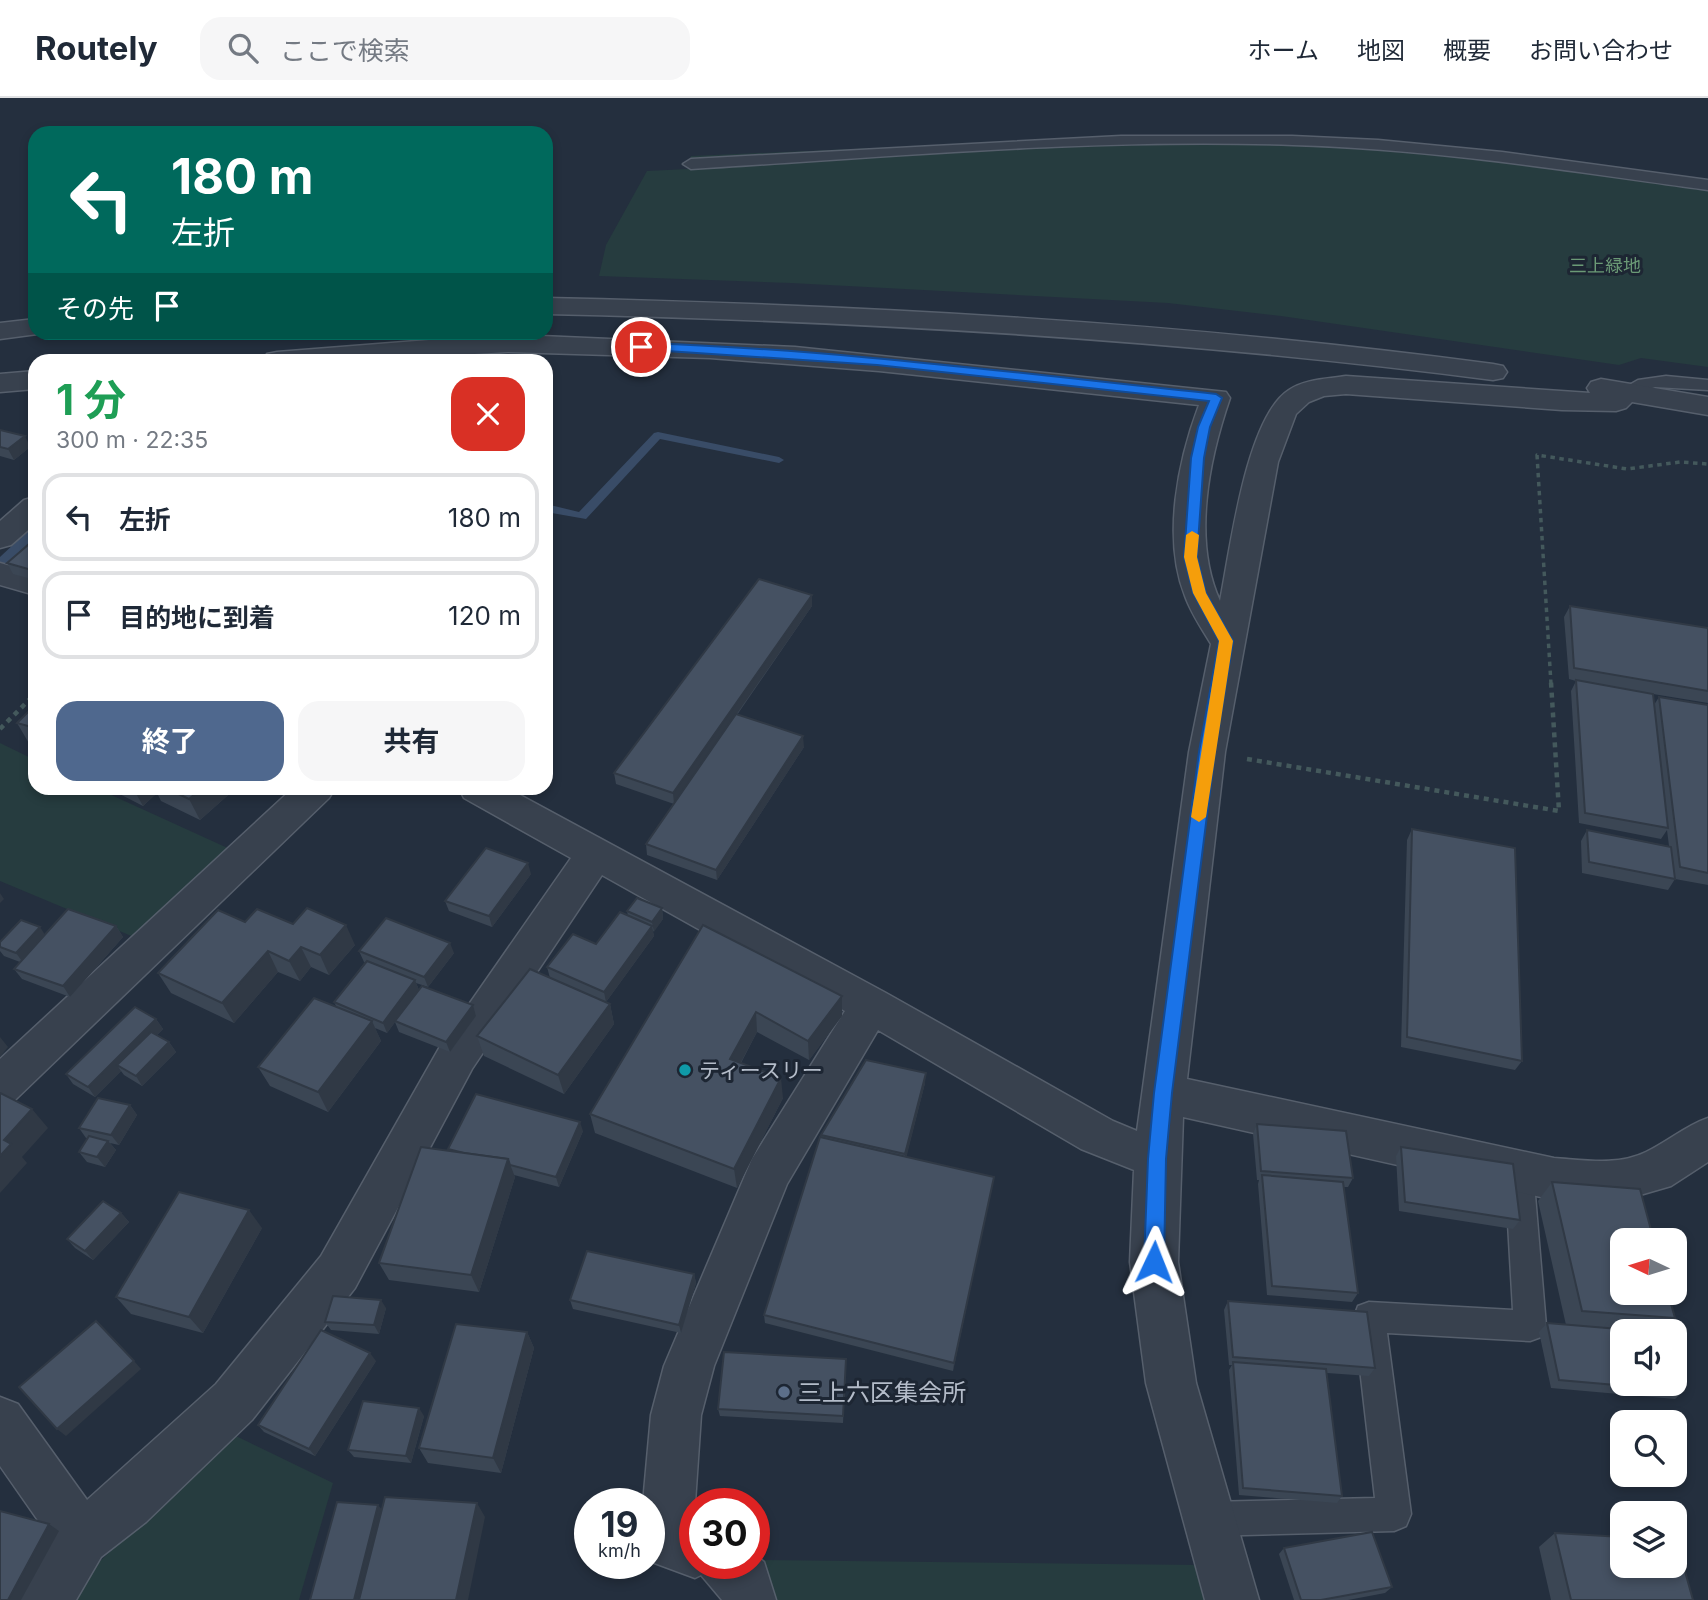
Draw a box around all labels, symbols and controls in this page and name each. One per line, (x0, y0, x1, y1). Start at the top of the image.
search box (200, 17, 690, 80)
text: Routely (35, 28, 158, 68)
icon: search (224, 29, 262, 67)
text: ここで検索 (280, 35, 410, 66)
text: ホーム (1248, 36, 1319, 65)
text: 地図 (1357, 36, 1405, 65)
text: 概要 (1443, 36, 1491, 65)
text: お問い合わせ (1529, 36, 1673, 65)
text: 180 m (171, 147, 313, 206)
icon: left (56, 154, 147, 245)
text: 左折 (171, 213, 235, 252)
park label: 三上緑地 (1569, 255, 1641, 276)
icon: arrive (148, 287, 186, 325)
text: その先 (56, 293, 134, 324)
pin (611, 317, 671, 377)
icon: arrive (622, 328, 660, 366)
text: 1 分 (56, 374, 126, 425)
button: close (451, 377, 525, 451)
text: 300 m · 22:35 (56, 426, 208, 454)
icon: left (60, 498, 98, 536)
text: 180 m (448, 502, 521, 533)
text: 左折 (119, 504, 171, 535)
icon: arrive (60, 596, 98, 634)
text: 120 m (448, 600, 521, 631)
text: 目的地に到着 (119, 602, 275, 633)
button: 終了 (56, 701, 284, 781)
button: 共有 (298, 701, 525, 781)
place label: ティースリー (699, 1058, 823, 1083)
marker: ティースリー (677, 1062, 693, 1078)
position arrow (1117, 1225, 1191, 1299)
north arrow (1610, 1228, 1687, 1306)
map controls (1610, 1228, 1687, 1578)
button: sound (1610, 1319, 1687, 1396)
place label: 三上六区集会所 (798, 1378, 966, 1407)
marker: 三上六区集会所 (776, 1384, 792, 1400)
button: search (1610, 1410, 1687, 1487)
speed limit sign: 30 (679, 1488, 770, 1579)
button: layers (1610, 1501, 1687, 1578)
text: 19 (601, 1503, 638, 1545)
text: km/h (598, 1540, 641, 1561)

